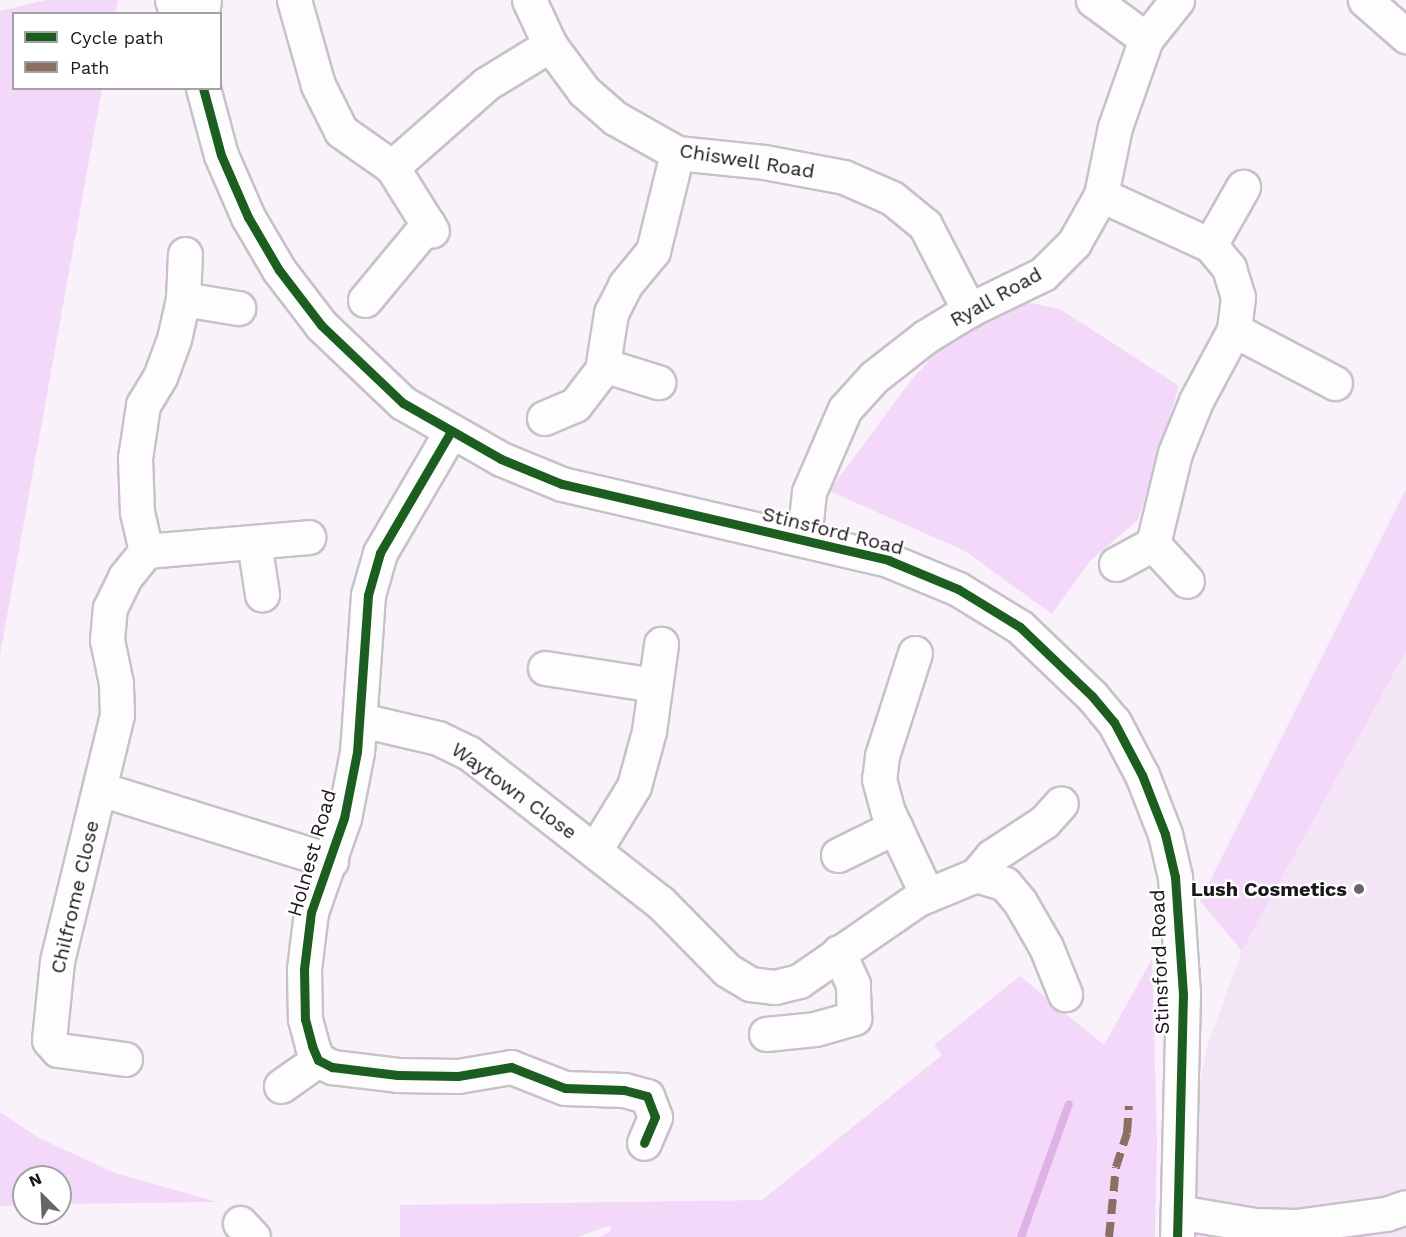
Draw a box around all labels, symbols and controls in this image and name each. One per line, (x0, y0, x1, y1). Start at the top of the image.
legend (12, 12, 222, 90)
text: Cycle path (70, 27, 164, 48)
text: Path (70, 57, 110, 78)
street label: Chiswell Road (677, 138, 817, 184)
street label: Ryall Road (946, 262, 1046, 332)
street label: Stinsford Road (760, 502, 906, 560)
street label: Waytown Close (447, 737, 581, 845)
street label: Holnest Road (282, 787, 342, 919)
street label: Chilfrome Close (46, 818, 104, 976)
place label: Lush Cosmetics (1191, 877, 1347, 901)
marker: Lush Cosmetics (1352, 882, 1366, 896)
street label: Stinsford Road (1145, 889, 1175, 1035)
north arrow (12, 1165, 72, 1225)
text: N (26, 1169, 45, 1191)

